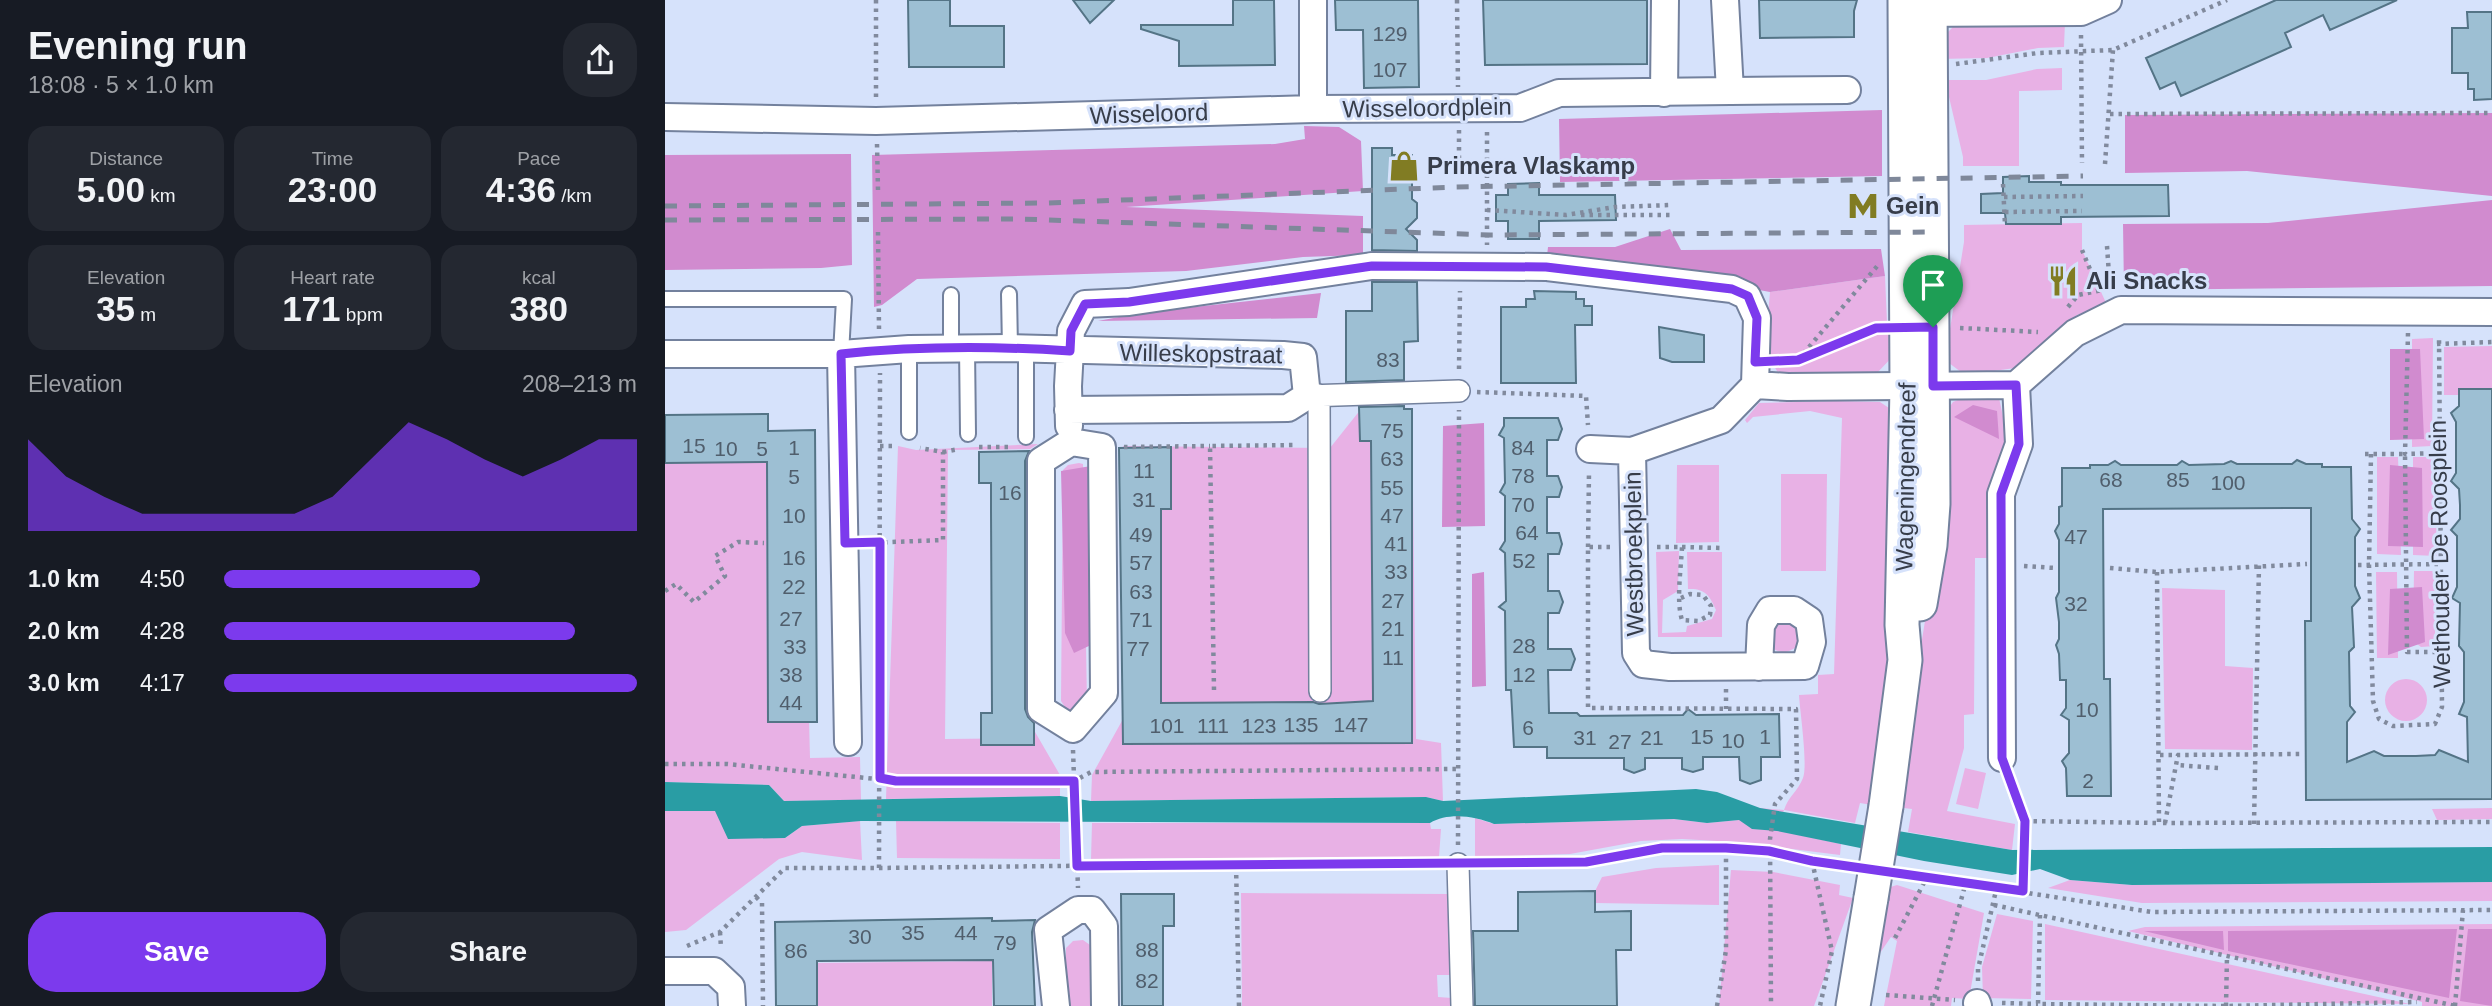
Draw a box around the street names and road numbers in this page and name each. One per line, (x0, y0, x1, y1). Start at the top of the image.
street label: Wisseloordplein (1342, 93, 1512, 122)
street label: Wisseloord (1089, 98, 1209, 129)
street label: Willeskopstraat (1119, 339, 1283, 368)
street label: Wageningendreef (1890, 382, 1921, 572)
street label: Wethouder De Roosplein (2424, 420, 2455, 688)
street label: Westbroekplein (1619, 471, 1648, 637)

